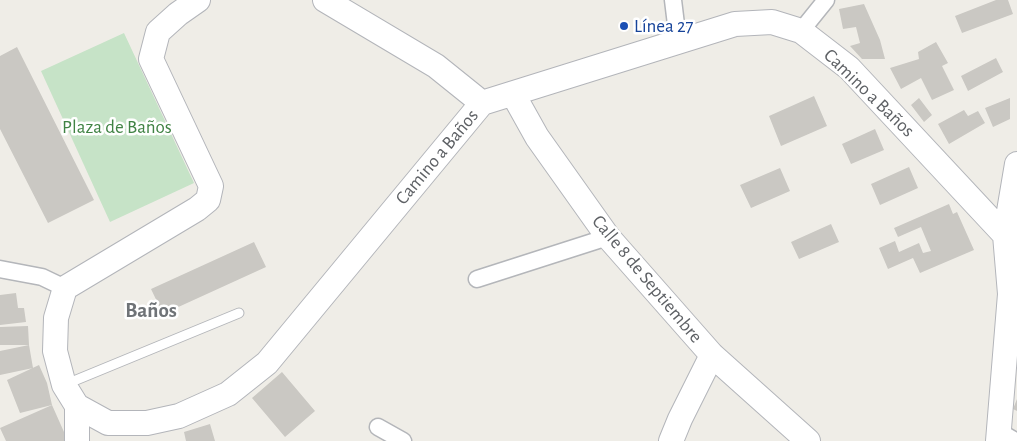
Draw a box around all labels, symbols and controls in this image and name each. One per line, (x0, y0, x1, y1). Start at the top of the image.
place label: Línea 27 (634, 15, 694, 37)
marker: Línea 27 (618, 20, 630, 32)
street label: Camino a Baños (819, 44, 919, 142)
street label: Camino a Baños (391, 105, 483, 209)
park label: Plaza de Baños (62, 116, 172, 138)
street label: Calle 8 de Septiembre (587, 210, 707, 348)
district label: Baños (125, 298, 177, 324)

